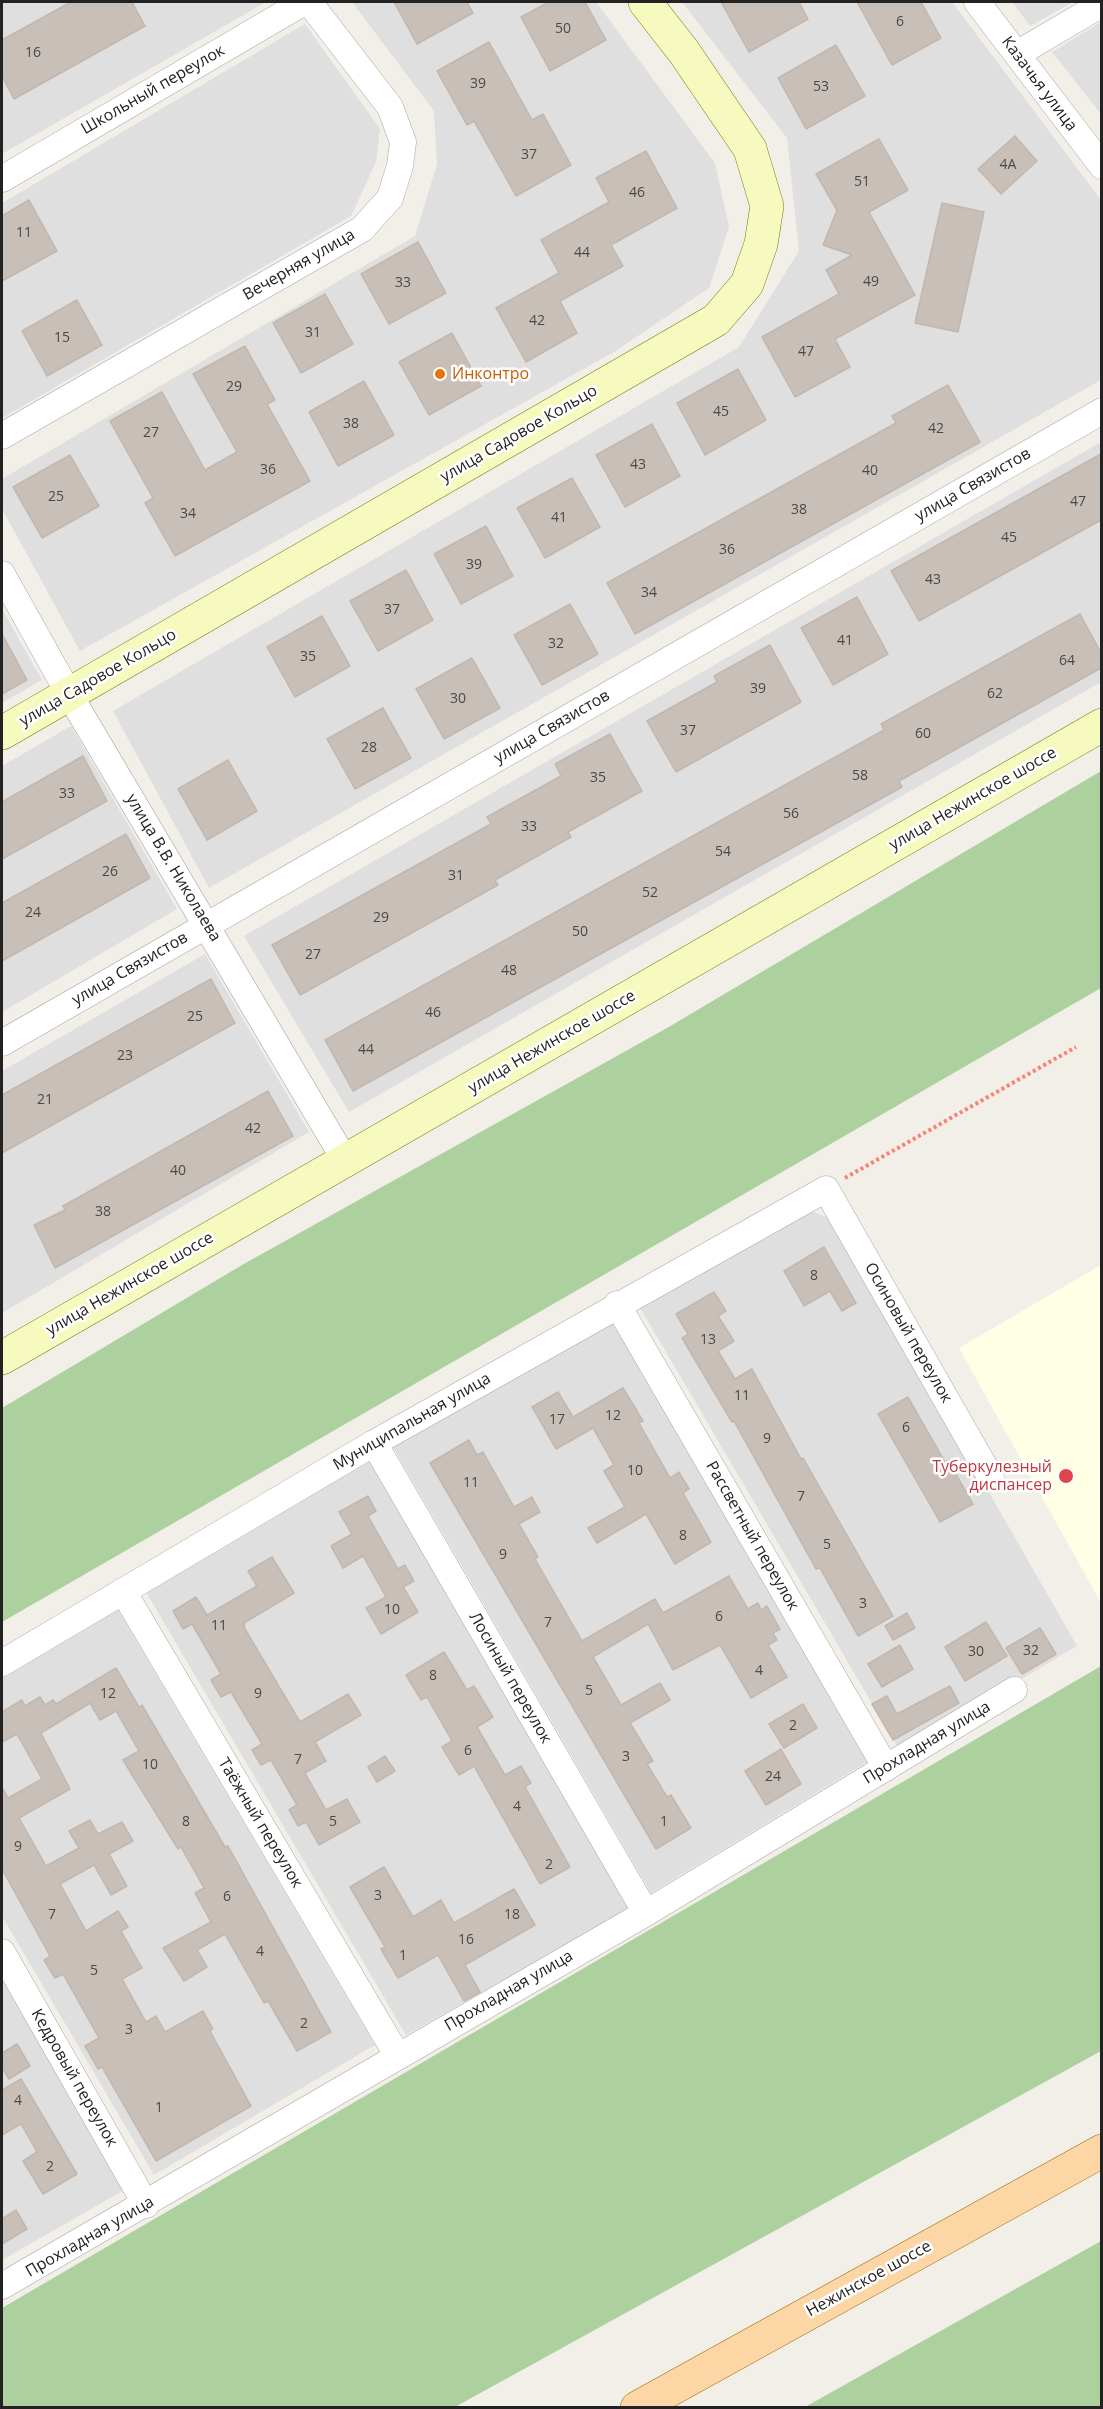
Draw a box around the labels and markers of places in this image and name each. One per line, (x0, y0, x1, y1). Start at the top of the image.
place label: Инконтро (452, 364, 529, 384)
marker: Инконтро (433, 367, 447, 381)
place label: Туберкулезный диспансер (932, 1457, 1052, 1495)
marker: Туберкулезный диспансер (1057, 1467, 1075, 1485)

